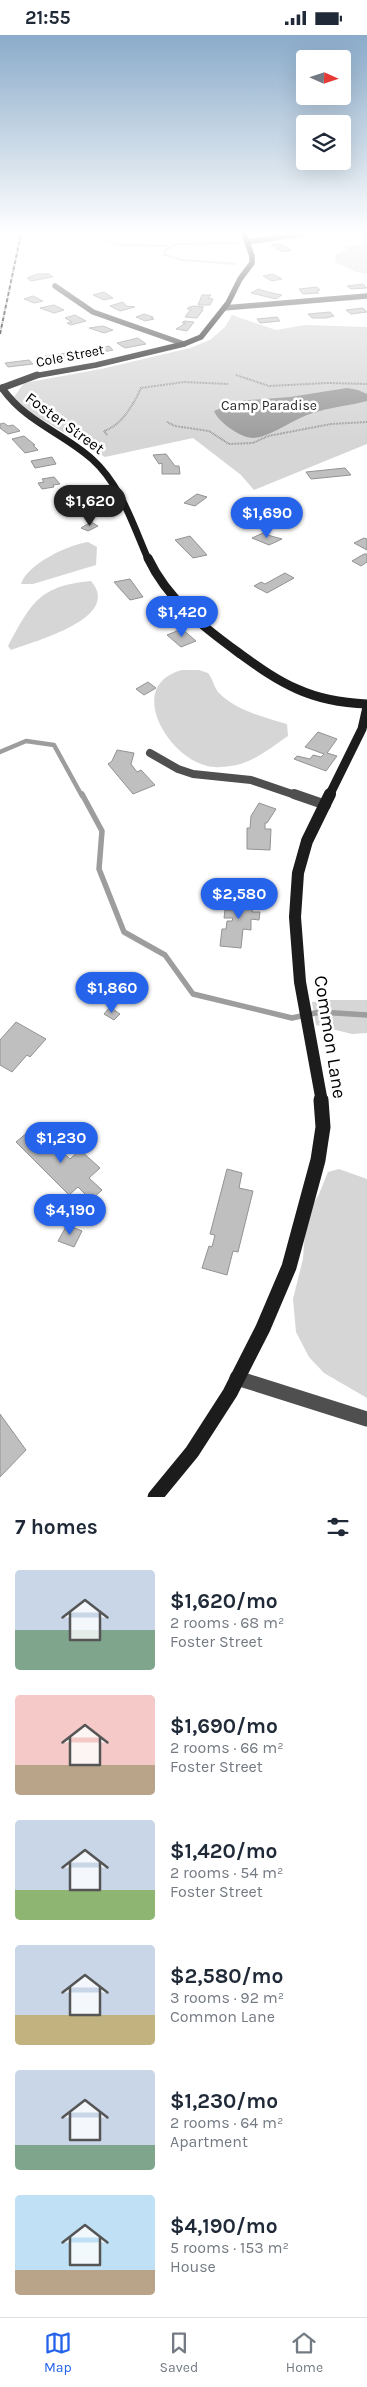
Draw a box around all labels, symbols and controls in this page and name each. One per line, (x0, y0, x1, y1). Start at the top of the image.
text: 21:55 (25, 7, 71, 29)
north arrow (296, 50, 351, 105)
map controls (296, 50, 351, 170)
button: layers (296, 115, 351, 170)
street label: Cole Street (34, 341, 106, 371)
street label: Foster Street (22, 388, 108, 458)
park label: Camp Paradise (221, 397, 317, 414)
pin: $1,620 (49, 485, 131, 527)
text: $1,620 (65, 491, 115, 510)
pin: $1,690 (226, 497, 308, 539)
text: $1,690 (242, 503, 292, 522)
pin: $1,420 (141, 595, 223, 638)
text: $1,420 (157, 602, 207, 621)
pin: $2,580 (198, 877, 280, 920)
text: $2,580 (212, 884, 266, 903)
pin: $1,860 (71, 971, 153, 1014)
street label: Common Lane (309, 974, 351, 1100)
text: $1,860 (87, 978, 137, 997)
pin: $1,230 (20, 1121, 102, 1164)
text: $1,230 (36, 1128, 86, 1147)
pin: $4,190 (29, 1193, 111, 1236)
text: $4,190 (45, 1200, 95, 1219)
icon: filters (324, 1513, 352, 1541)
text: 7 homes (15, 1515, 98, 1539)
text: $1,620/mo (170, 1589, 278, 1613)
icon: home (55, 1590, 115, 1650)
text: 2 rooms · 68 m² (170, 1613, 284, 1632)
text: Foster Street (170, 1632, 263, 1651)
text: $1,690/mo (170, 1714, 278, 1738)
icon: home (55, 1715, 115, 1775)
text: 2 rooms · 66 m² (170, 1738, 284, 1757)
text: Foster Street (170, 1757, 263, 1776)
text: $1,420/mo (170, 1839, 277, 1863)
icon: home (55, 1840, 115, 1900)
text: 2 rooms · 54 m² (170, 1863, 283, 1882)
text: Foster Street (170, 1882, 263, 1901)
text: $2,580/mo (170, 1964, 283, 1988)
icon: home (55, 1965, 115, 2025)
text: 3 rooms · 92 m² (170, 1988, 284, 2007)
text: Common Lane (170, 2007, 275, 2026)
text: $1,230/mo (170, 2089, 278, 2113)
icon: home (55, 2090, 115, 2150)
text: 2 rooms · 64 m² (170, 2113, 283, 2132)
text: Apartment (170, 2132, 248, 2151)
text: $4,190/mo (170, 2214, 278, 2238)
icon: home (55, 2215, 115, 2275)
text: 5 rooms · 153 m² (170, 2238, 289, 2257)
text: House (170, 2257, 216, 2276)
tab: Map (44, 2329, 72, 2376)
tab: Saved (159, 2329, 198, 2376)
tab: Home (286, 2329, 323, 2376)

